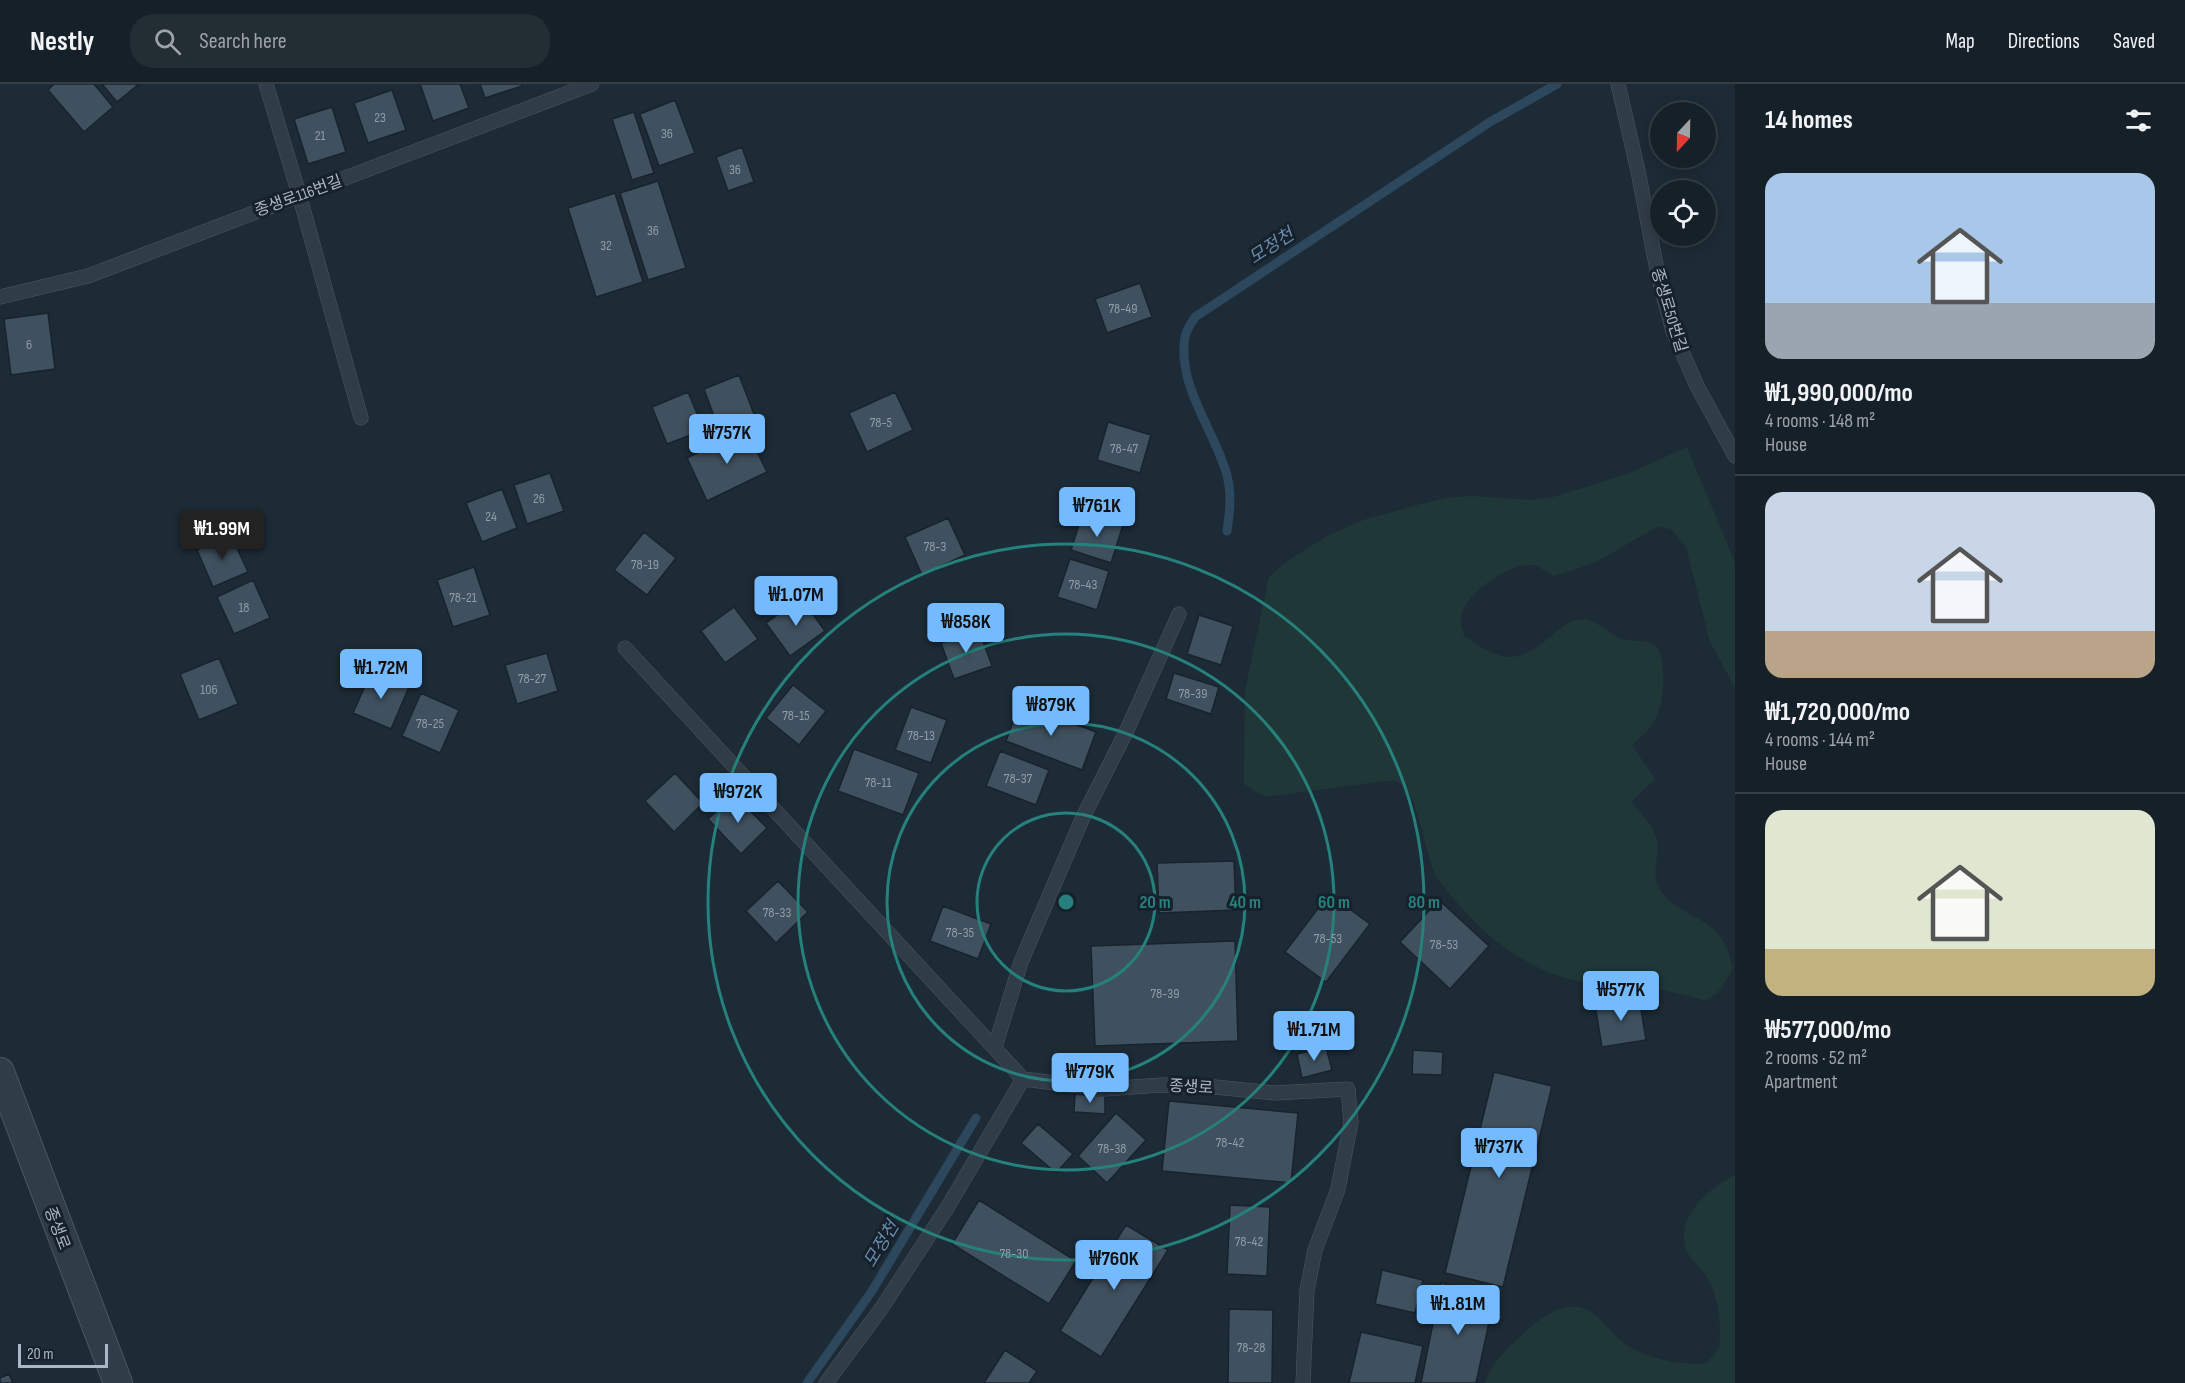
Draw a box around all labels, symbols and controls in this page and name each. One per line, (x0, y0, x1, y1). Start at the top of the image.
search box (130, 14, 550, 68)
text: Nestly (30, 25, 94, 58)
icon: search (151, 25, 184, 58)
text: Search here (199, 28, 287, 55)
text: Map (1945, 29, 1975, 54)
text: Directions (2008, 29, 2080, 54)
text: Saved (2113, 29, 2155, 54)
north arrow (1650, 102, 1716, 168)
map controls (1650, 102, 1716, 246)
icon: filters (2122, 104, 2155, 137)
text: 14 homes (1765, 105, 1853, 136)
house number: 23 (374, 109, 386, 126)
house number: 36 (661, 125, 673, 142)
house number: 21 (315, 127, 325, 144)
house number: 36 (729, 161, 741, 178)
street label: 종생로116번길 (252, 172, 345, 221)
button: locate (1650, 180, 1716, 246)
icon: home (1906, 212, 2014, 320)
house number: 36 (647, 222, 659, 239)
water label: 모정천 (1245, 223, 1300, 269)
house number: 32 (600, 237, 612, 254)
street label: 종생로50번길 (1647, 266, 1690, 355)
house number: 78-49 (1109, 300, 1137, 317)
house number: 6 (26, 336, 32, 353)
text: ₩1,990,000/mo (1765, 378, 1913, 409)
text: 4 rooms · 148 m² (1765, 409, 1875, 433)
pin: ₩757K (685, 414, 769, 465)
house number: 78-5 (870, 414, 893, 431)
text: ₩757K (703, 421, 751, 445)
text: House (1765, 433, 1807, 457)
house number: 78-47 (1110, 440, 1138, 457)
pin: ₩761K (1055, 487, 1139, 538)
house number: 26 (533, 490, 545, 507)
text: ₩761K (1073, 494, 1121, 518)
house number: 24 (485, 508, 497, 525)
pin: ₩1.99M (173, 510, 271, 561)
text: ₩1.99M (194, 517, 250, 541)
icon: home (1906, 531, 2014, 639)
house number: 78-3 (924, 538, 946, 555)
house number: 78-19 (631, 556, 659, 573)
pin: ₩1.07M (747, 576, 845, 627)
house number: 78-43 (1069, 576, 1097, 593)
text: ₩1.07M (768, 583, 824, 607)
house number: 78-21 (449, 589, 477, 606)
house number: 18 (238, 599, 250, 616)
pin: ₩858K (924, 603, 1008, 654)
text: ₩858K (941, 610, 991, 634)
pin: ₩1.72M (332, 649, 430, 700)
text: ₩1.72M (354, 656, 408, 680)
house number: 78-27 (518, 670, 547, 687)
house number: 106 (200, 681, 218, 698)
house number: 78-39 (1179, 685, 1207, 702)
pin: ₩879K (1009, 686, 1093, 737)
text: ₩879K (1026, 693, 1076, 717)
text: ₩1,720,000/mo (1765, 697, 1910, 728)
house number: 78-15 (782, 707, 810, 724)
house number: 78-25 (416, 715, 444, 732)
house number: 78-13 (907, 727, 935, 744)
text: 4 rooms · 144 m² (1765, 728, 1875, 752)
text: House (1765, 752, 1807, 776)
house number: 78-37 (1004, 770, 1033, 787)
pin: ₩972K (696, 773, 780, 824)
house number: 78-11 (865, 774, 891, 791)
text: ₩972K (714, 780, 762, 804)
icon: home (1906, 849, 2014, 957)
centre of rings (1056, 892, 1076, 912)
text: 20 m (1139, 892, 1171, 913)
text: 40 m (1229, 892, 1261, 913)
text: 60 m (1318, 892, 1350, 913)
text: 80 m (1408, 892, 1440, 913)
house number: 78-33 (763, 904, 791, 921)
house number: 78-35 (946, 924, 975, 941)
house number: 78-53 (1314, 930, 1342, 947)
house number: 78-53 (1430, 936, 1458, 953)
pin: ₩577K (1579, 971, 1663, 1022)
text: ₩577K (1597, 978, 1645, 1002)
house number: 78-39 (1151, 985, 1179, 1002)
pin: ₩1.71M (1265, 1011, 1363, 1062)
text: ₩577,000/mo (1765, 1015, 1891, 1046)
text: ₩1.71M (1287, 1018, 1341, 1042)
text: 2 rooms · 52 m² (1765, 1046, 1867, 1070)
pin: ₩779K (1048, 1053, 1132, 1104)
text: ₩779K (1066, 1060, 1114, 1084)
text: Apartment (1765, 1070, 1838, 1094)
street label: 종생로 (1168, 1077, 1214, 1098)
pin: ₩737K (1457, 1128, 1541, 1179)
house number: 78-42 (1216, 1134, 1244, 1151)
text: ₩737K (1475, 1135, 1523, 1159)
house number: 78-38 (1098, 1140, 1126, 1157)
street label: 종생로 (40, 1205, 73, 1253)
water label: 모정천 (860, 1215, 904, 1271)
house number: 78-42 (1235, 1233, 1263, 1250)
pin: ₩760K (1072, 1240, 1156, 1291)
house number: 78-30 (1000, 1245, 1028, 1262)
text: ₩760K (1089, 1247, 1139, 1271)
pin: ₩1.81M (1409, 1285, 1507, 1336)
text: ₩1.81M (1431, 1292, 1485, 1316)
house number: 78-28 (1237, 1339, 1265, 1356)
scale bar (18, 1341, 108, 1368)
text: 20 m (27, 1345, 54, 1364)

